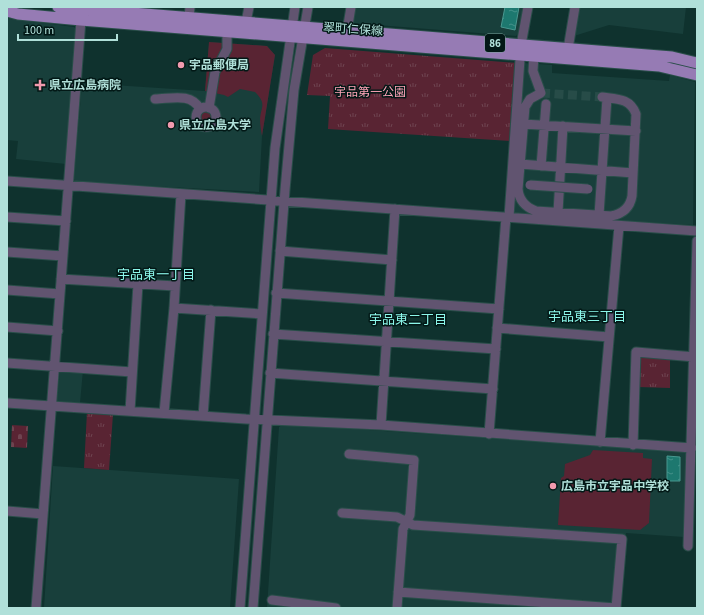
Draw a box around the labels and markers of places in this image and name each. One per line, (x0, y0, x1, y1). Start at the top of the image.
place label: 宇品郵便局 (189, 57, 249, 74)
marker: 宇品郵便局 (176, 60, 186, 70)
place label: 県立広島病院 (49, 77, 121, 94)
marker: 県立広島病院 (34, 79, 46, 91)
place label: 県立広島大学 (179, 117, 251, 134)
marker: 県立広島大学 (166, 120, 176, 130)
place label: 広島市立宇品中学校 (561, 478, 669, 495)
marker: 広島市立宇品中学校 (548, 481, 558, 491)

